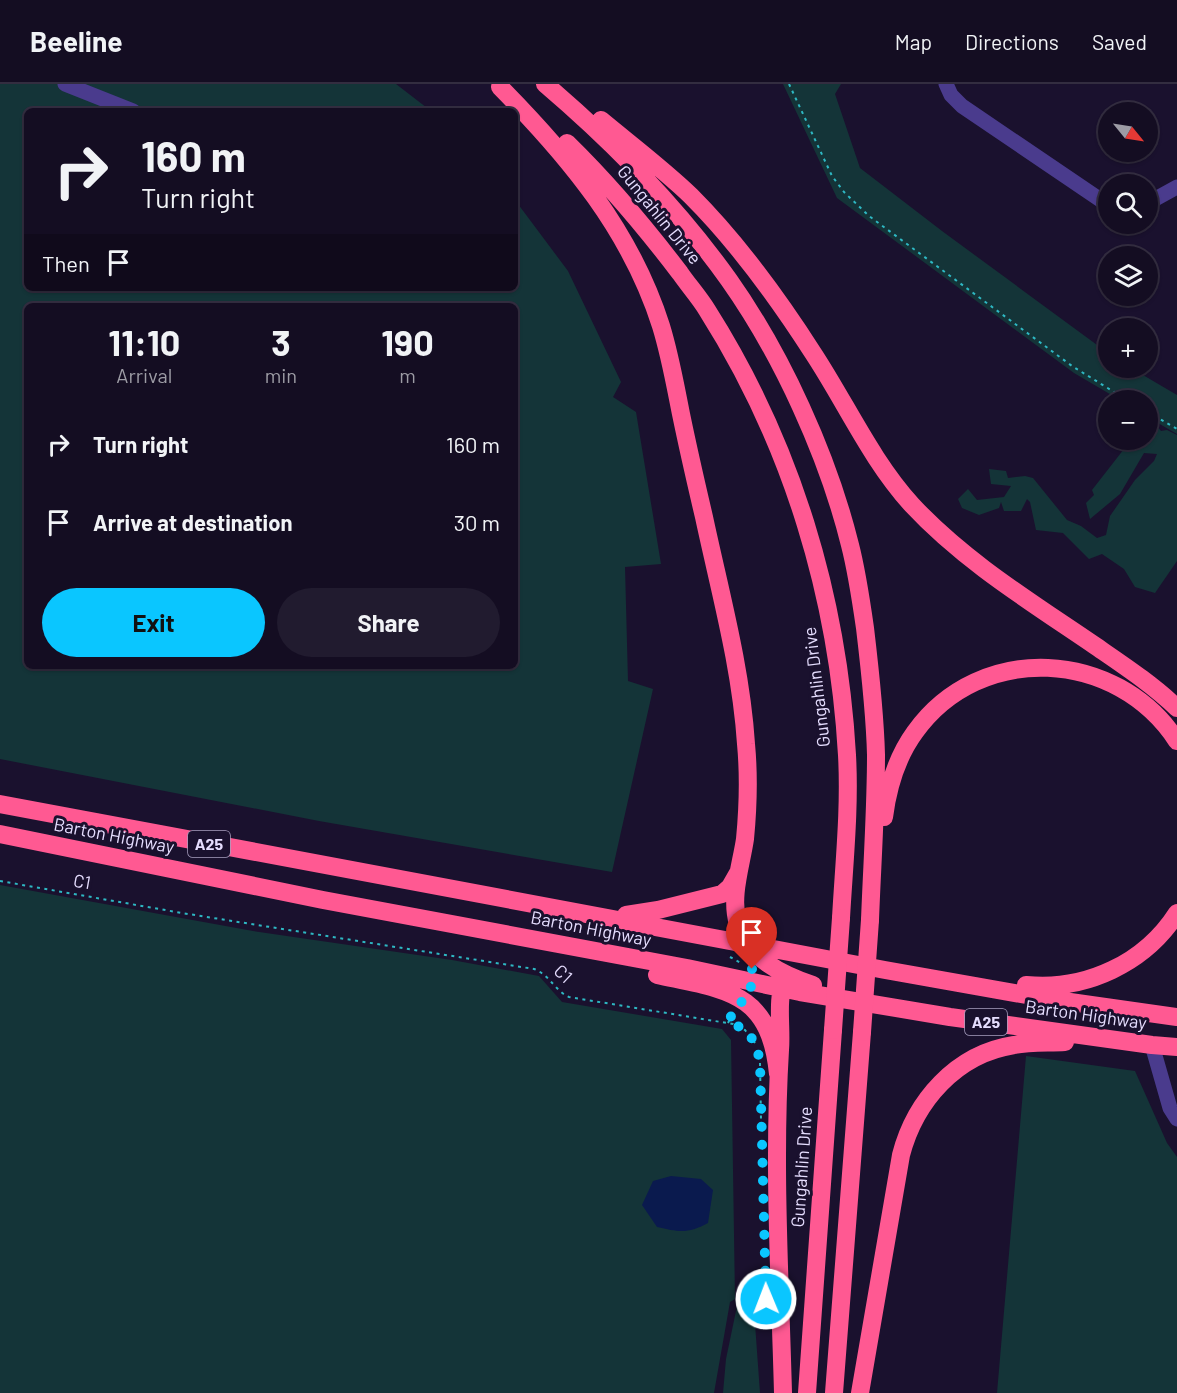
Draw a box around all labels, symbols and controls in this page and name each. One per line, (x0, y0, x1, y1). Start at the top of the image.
text: Beeline (30, 24, 122, 58)
text: Map (895, 29, 932, 54)
text: Directions (965, 29, 1059, 54)
text: Saved (1092, 29, 1147, 54)
north arrow (1098, 102, 1158, 162)
map controls (1098, 102, 1158, 450)
text: 160 m (141, 130, 246, 180)
icon: right (42, 132, 120, 210)
street label: Gungahlin Drive (613, 160, 706, 268)
button: search (1098, 174, 1158, 234)
text: Turn right (141, 181, 255, 213)
icon: arrive (102, 246, 135, 279)
button: layers (1098, 246, 1158, 306)
text: Then (42, 250, 90, 276)
button: + (1098, 318, 1158, 378)
text: 11:10 (108, 320, 180, 363)
text: 3 (271, 320, 291, 363)
text: 190 (381, 320, 434, 363)
text: Arrival (116, 363, 172, 387)
text: min (265, 363, 297, 387)
text: m (399, 363, 416, 387)
button: − (1098, 390, 1158, 450)
icon: right (42, 428, 75, 461)
text: Turn right (93, 431, 188, 457)
text: 160 m (446, 431, 500, 457)
icon: arrive (42, 506, 75, 539)
text: Arrive at destination (93, 509, 292, 535)
text: 30 m (454, 509, 500, 535)
button: Exit (42, 588, 265, 657)
button: Share (277, 588, 500, 657)
street label: Gungahlin Drive (798, 626, 834, 749)
street label: Barton Highway (52, 813, 176, 857)
road number: A25 (188, 831, 230, 857)
street label: C1 (72, 869, 93, 893)
street label: Barton Highway (529, 906, 653, 950)
pin (726, 907, 777, 969)
icon: arrive (735, 916, 768, 949)
street label: C1 (550, 959, 577, 987)
street label: Barton Highway (1024, 995, 1148, 1033)
road number: A25 (965, 1009, 1007, 1035)
street label: Gungahlin Drive (786, 1106, 816, 1228)
position arrow (734, 1267, 798, 1331)

